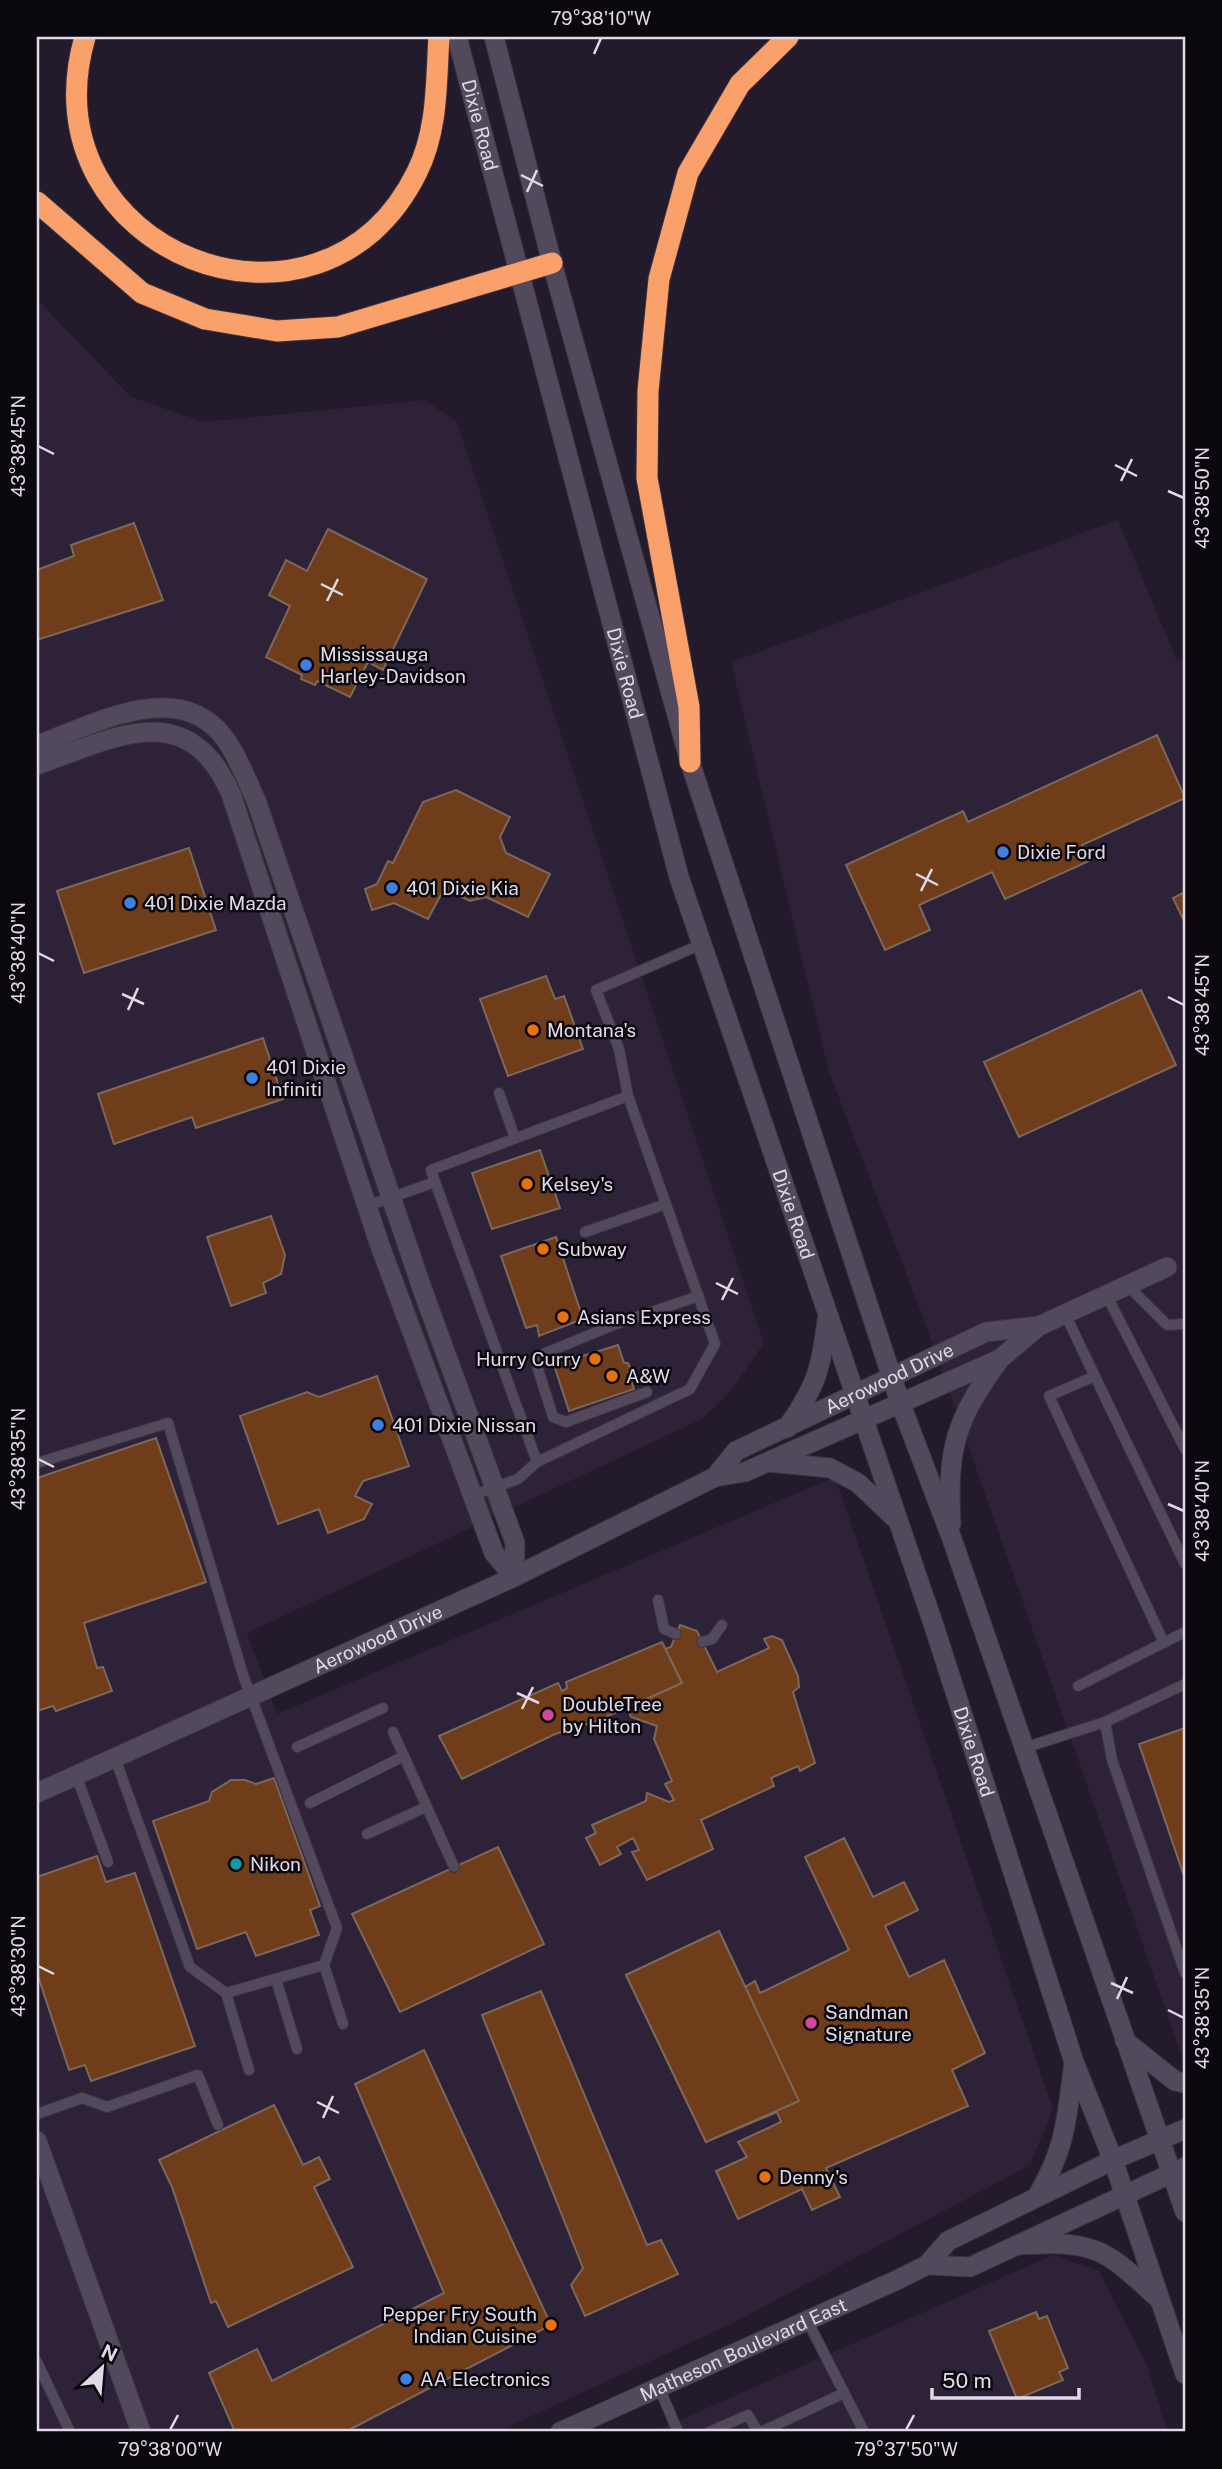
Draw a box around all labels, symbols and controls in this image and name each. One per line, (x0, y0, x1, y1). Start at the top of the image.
text: 79°38'10"W (551, 8, 651, 29)
street label: Dixie Road (458, 77, 503, 173)
text: 43°38'45"N (8, 395, 29, 497)
text: 43°38'50"N (1192, 447, 1213, 549)
street label: Dixie Road (603, 625, 648, 721)
place label: Mississauga Harley-Davidson (320, 643, 466, 687)
marker: Mississauga Harley-Davidson (298, 657, 314, 673)
place label: Dixie Ford (1017, 841, 1106, 863)
marker: Dixie Ford (995, 844, 1011, 860)
place label: 401 Dixie Kia (406, 877, 519, 899)
marker: 401 Dixie Kia (384, 880, 400, 896)
place label: 401 Dixie Mazda (144, 892, 287, 914)
marker: 401 Dixie Mazda (122, 895, 138, 911)
text: 43°38'40"N (8, 902, 29, 1004)
text: 43°38'45"N (1192, 954, 1213, 1056)
place label: Montana's (547, 1019, 636, 1041)
marker: Montana's (525, 1022, 541, 1038)
place label: 401 Dixie Infiniti (266, 1056, 346, 1100)
marker: 401 Dixie Infiniti (244, 1070, 260, 1086)
street label: Dixie Road (768, 1166, 819, 1262)
place label: Kelsey's (541, 1173, 613, 1195)
marker: Kelsey's (519, 1176, 535, 1192)
place label: Subway (557, 1238, 627, 1260)
marker: Subway (535, 1241, 551, 1257)
place label: Asians Express (577, 1306, 711, 1328)
marker: Asians Express (555, 1309, 571, 1325)
street label: Aerowood Drive (821, 1338, 957, 1418)
place label: Hurry Curry (476, 1348, 581, 1370)
marker: Hurry Curry (587, 1351, 603, 1367)
place label: A&W (626, 1365, 670, 1387)
marker: A&W (604, 1368, 620, 1384)
text: 43°38'35"N (8, 1408, 29, 1510)
place label: 401 Dixie Nissan (392, 1414, 536, 1436)
marker: 401 Dixie Nissan (370, 1417, 386, 1433)
text: 43°38'40"N (1192, 1460, 1213, 1562)
street label: Aerowood Drive (310, 1600, 446, 1678)
place label: DoubleTree by Hilton (562, 1693, 662, 1737)
street label: Dixie Road (950, 1704, 999, 1800)
marker: DoubleTree by Hilton (540, 1707, 556, 1723)
place label: Nikon (250, 1853, 301, 1875)
marker: Nikon (228, 1856, 244, 1872)
text: 43°38'30"N (8, 1915, 29, 2017)
text: 43°38'35"N (1192, 1967, 1213, 2069)
place label: Sandman Signature (825, 2001, 912, 2045)
marker: Sandman Signature (803, 2015, 819, 2031)
place label: Denny's (779, 2166, 848, 2188)
marker: Denny's (757, 2169, 773, 2185)
street label: Matheson Boulevard East (636, 2293, 850, 2406)
place label: Pepper Fry South Indian Cuisine (382, 2303, 537, 2347)
marker: Pepper Fry South Indian Cuisine (543, 2317, 559, 2333)
north arrow (66, 2332, 136, 2402)
text: N (98, 2340, 121, 2366)
scale bar (932, 2357, 1078, 2401)
place label: AA Electronics (420, 2368, 550, 2390)
text: 50 m (942, 2368, 992, 2393)
marker: AA Electronics (398, 2371, 414, 2387)
text: 79°38'00"W (118, 2439, 222, 2460)
text: 79°37'50"W (854, 2439, 958, 2460)

